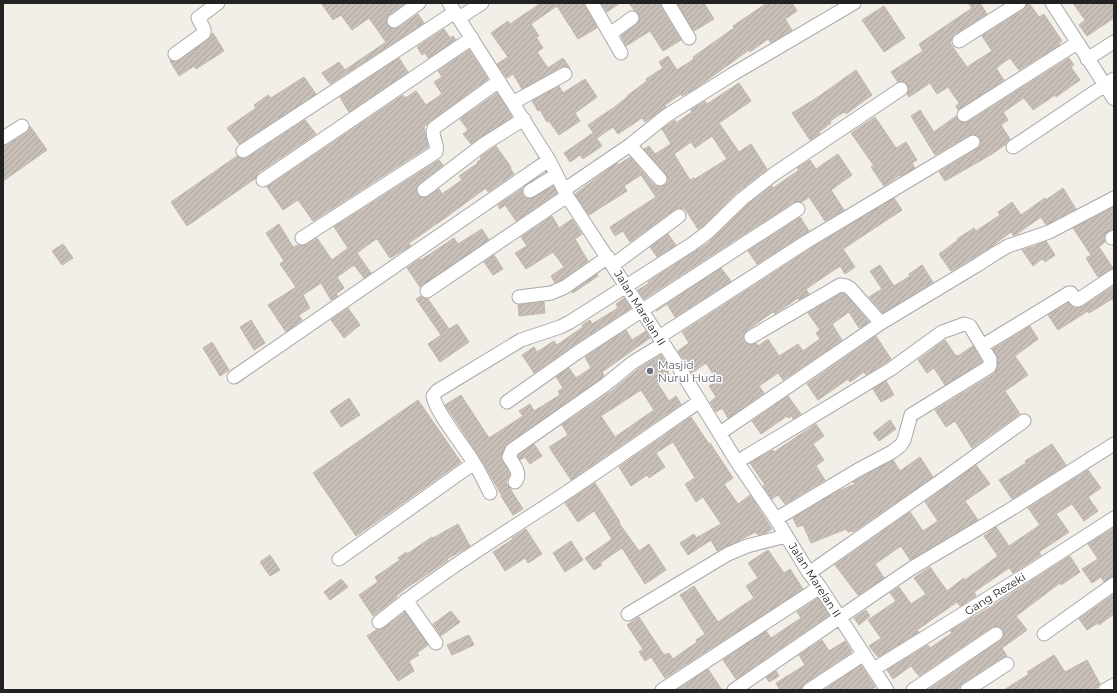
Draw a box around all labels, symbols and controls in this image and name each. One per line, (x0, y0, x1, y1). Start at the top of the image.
street label: Jalan Marelan II (611, 267, 669, 348)
place label: Masjid Nurul Huda (658, 358, 722, 385)
marker: Masjid Nurul Huda (645, 366, 655, 376)
street label: Jalan Marelan II (785, 539, 844, 620)
street label: Gang Rezeki (962, 570, 1028, 618)

